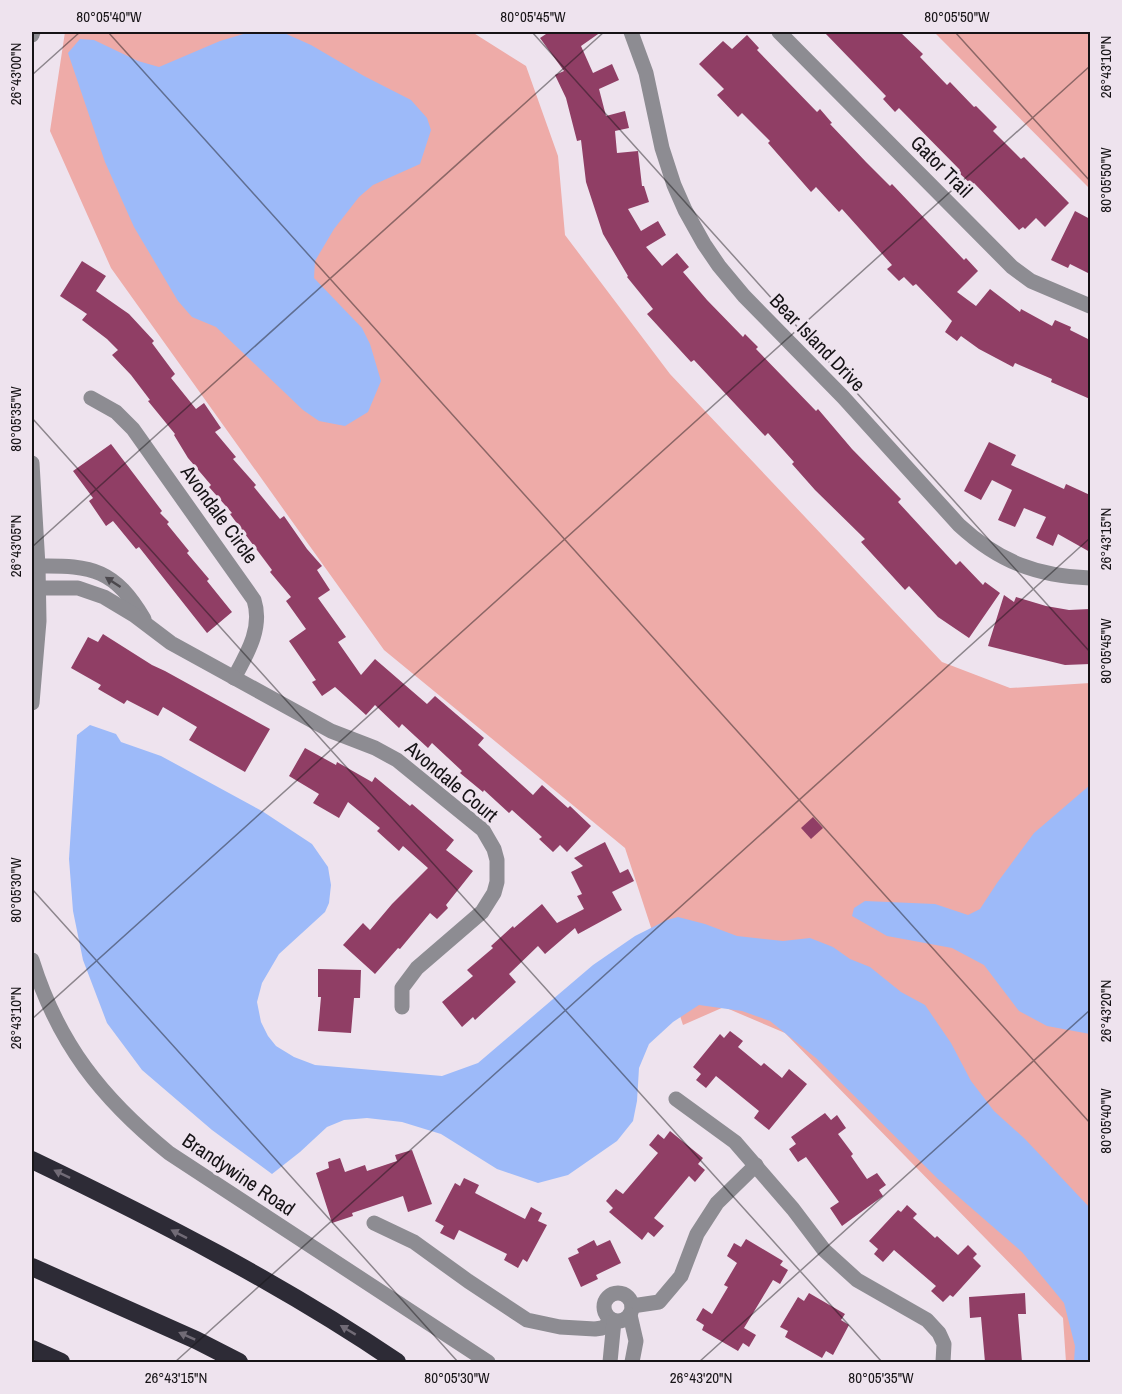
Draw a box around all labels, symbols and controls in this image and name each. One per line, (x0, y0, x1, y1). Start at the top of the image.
text: 80°05'40"W (76, 6, 142, 27)
text: 80°05'45"W (500, 6, 566, 27)
text: 80°05'50"W (924, 6, 990, 27)
text: 26°43'10"N (1095, 36, 1116, 98)
text: 26°43'00"N (5, 43, 26, 105)
street label: Gator Trail (905, 129, 979, 203)
text: 80°05'50"W (1095, 147, 1116, 213)
street label: Bear Island Drive (764, 287, 872, 397)
text: 80°05'35"W (5, 386, 26, 452)
street label: Avondale Circle (175, 459, 265, 569)
text: 26°43'15"N (1095, 508, 1116, 570)
text: 26°43'05"N (5, 515, 26, 577)
one-way arrow (105, 577, 121, 588)
text: 80°05'45"W (1095, 618, 1116, 684)
street label: Avondale Court (399, 734, 504, 828)
text: 80°05'30"W (5, 857, 26, 923)
text: 26°43'20"N (1095, 980, 1116, 1042)
text: 26°43'10"N (5, 987, 26, 1049)
text: 80°05'40"W (1095, 1088, 1116, 1154)
street label: Brandywine Road (177, 1126, 301, 1222)
one-way arrow (53, 1170, 70, 1179)
one-way arrow (170, 1229, 187, 1239)
one-way arrow (340, 1325, 356, 1336)
one-way arrow (177, 1331, 195, 1341)
text: 26°43'15"N (145, 1367, 207, 1388)
text: 80°05'30"W (424, 1367, 490, 1388)
text: 26°43'20"N (670, 1367, 732, 1388)
text: 80°05'35"W (848, 1367, 914, 1388)

